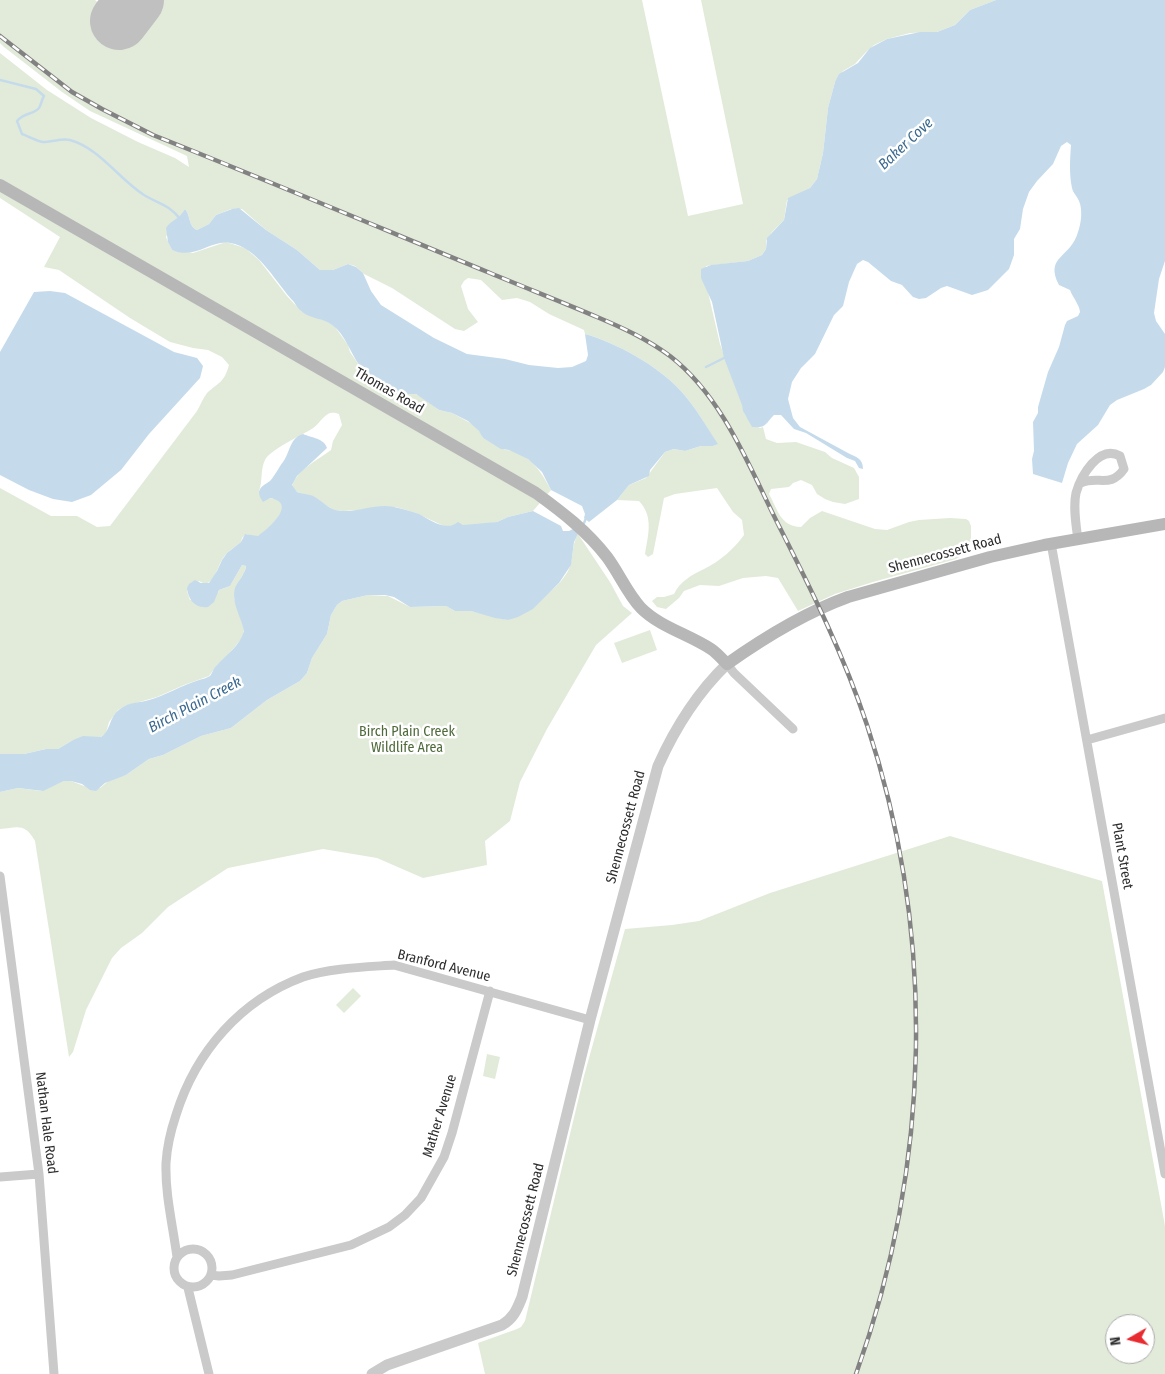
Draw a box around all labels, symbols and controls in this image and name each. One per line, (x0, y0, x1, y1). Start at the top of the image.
water label: Baker Cove (875, 114, 937, 174)
street label: Thomas Road (351, 364, 427, 418)
street label: Shennecossett Road (887, 531, 1003, 577)
water label: Birch Plain Creek (146, 673, 244, 737)
park label: Birch Plain Creek Wildlife Area (359, 724, 455, 756)
street label: Shennecossett Road (603, 769, 649, 885)
street label: Plant Street (1108, 821, 1136, 891)
street label: Branford Avenue (396, 946, 492, 986)
street label: Nathan Hale Road (31, 1071, 61, 1175)
street label: Mather Avenue (419, 1072, 461, 1160)
street label: Shennecossett Road (504, 1162, 548, 1278)
north arrow (1105, 1314, 1155, 1364)
text: N (1107, 1336, 1125, 1346)

